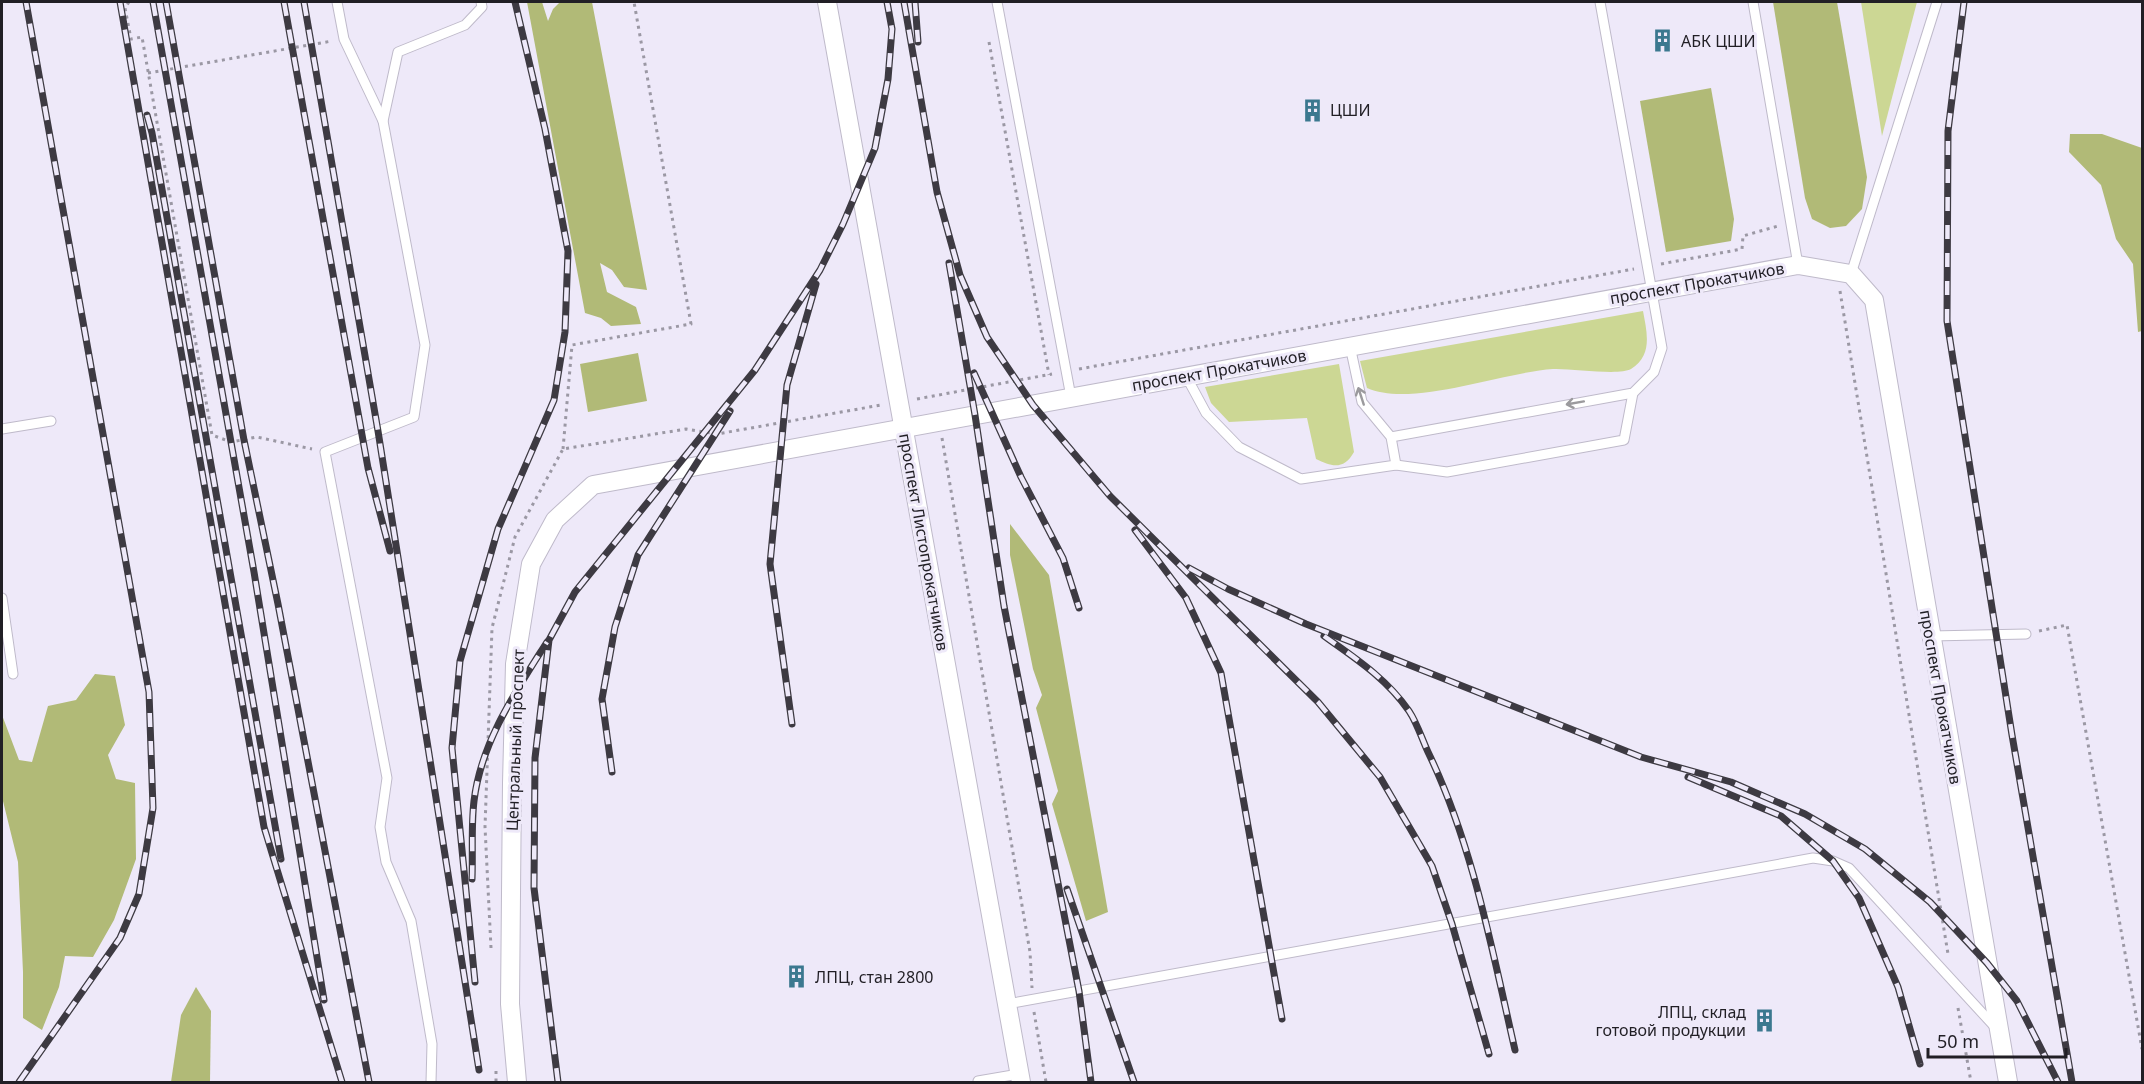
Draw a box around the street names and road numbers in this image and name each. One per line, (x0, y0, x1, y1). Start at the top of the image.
street label: проспект Прокатчиков (1608, 257, 1786, 309)
street label: проспект Прокатчиков (1130, 344, 1308, 396)
street label: проспект Листопрокатчиков (894, 431, 954, 653)
street label: проспект Прокатчиков (1915, 608, 1967, 786)
street label: Центральный проспект (501, 648, 529, 831)

